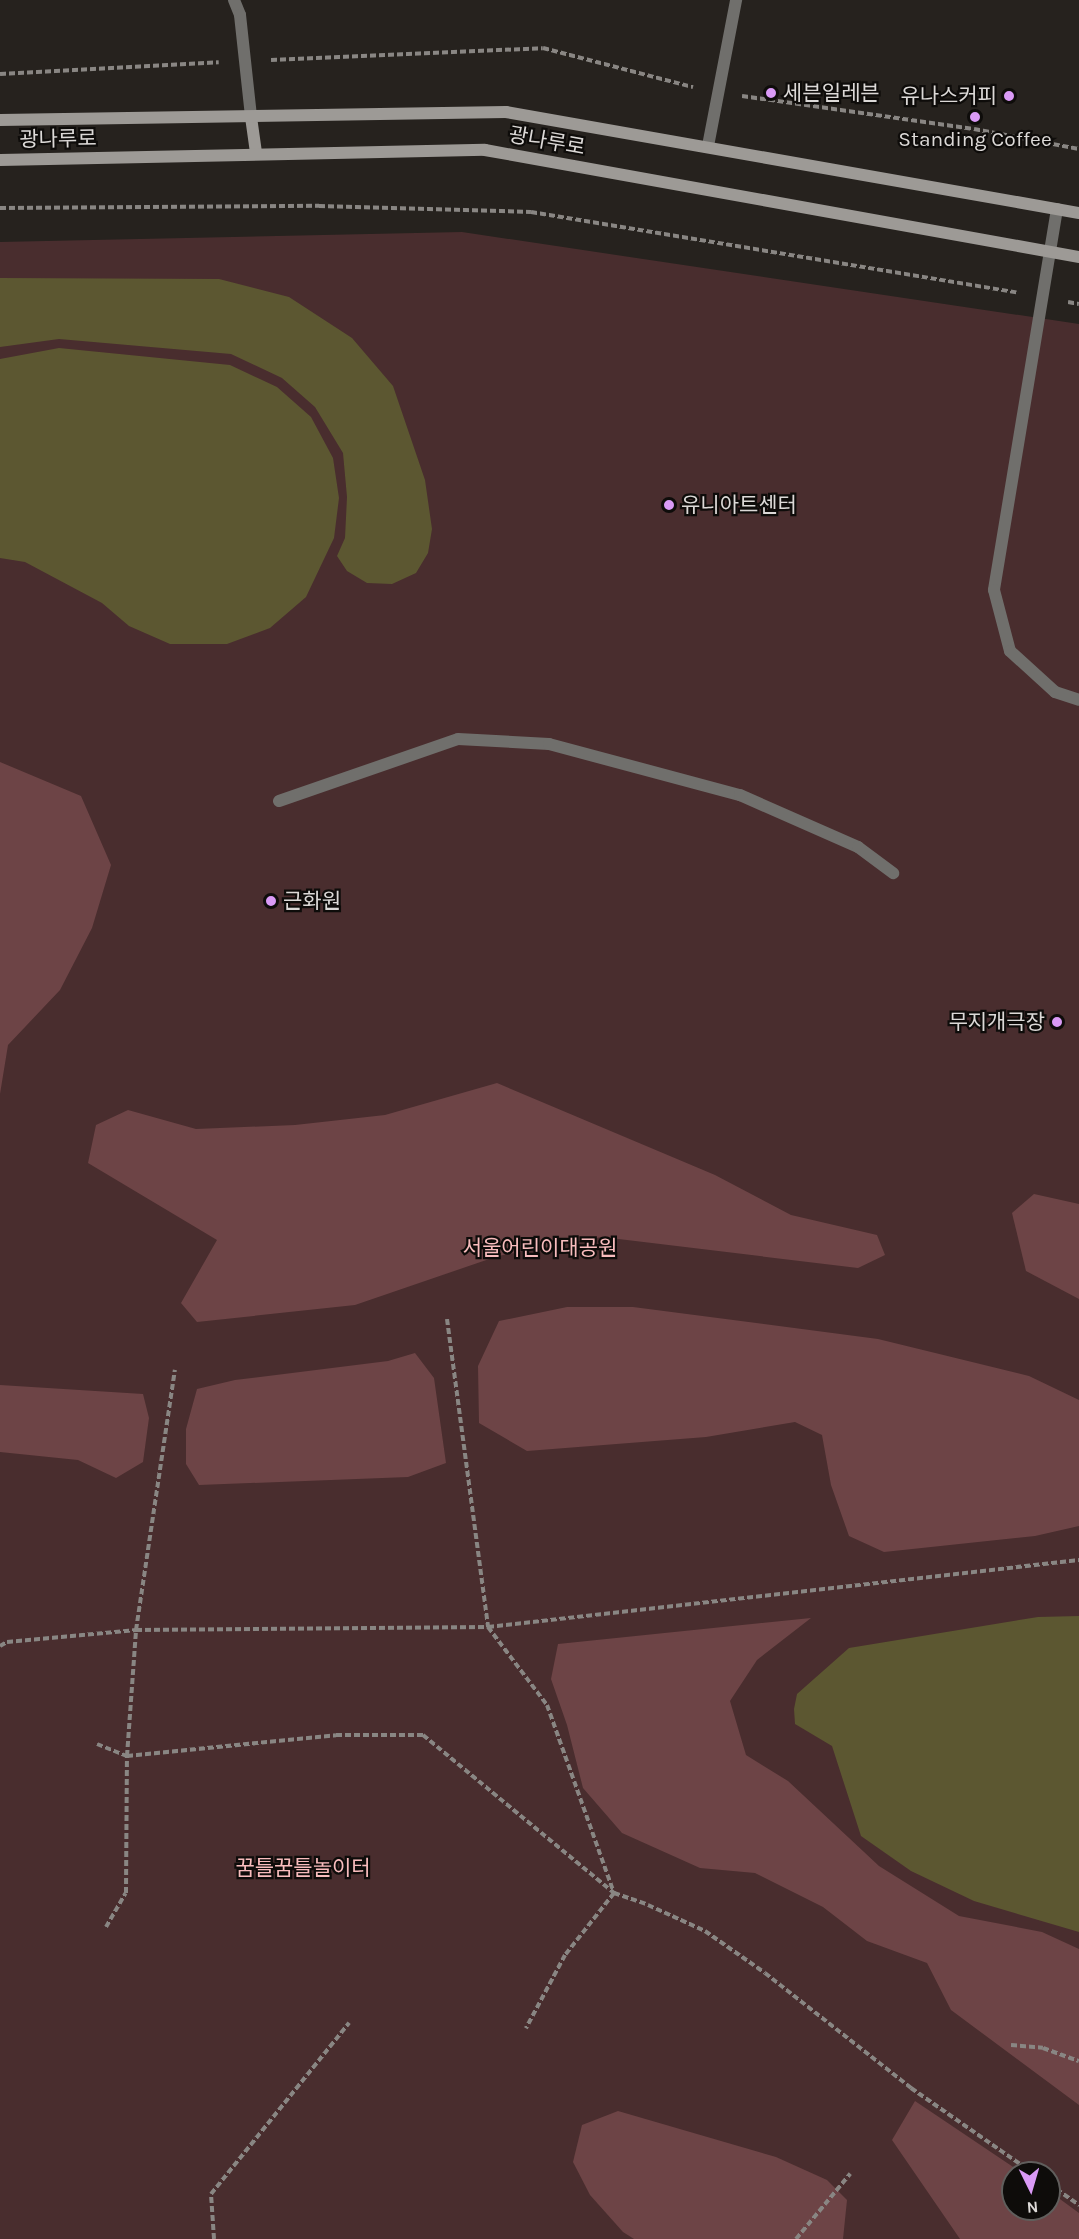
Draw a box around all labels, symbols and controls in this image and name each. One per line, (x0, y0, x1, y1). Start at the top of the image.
place label: 세븐일레븐 (783, 80, 880, 106)
place label: 유나스커피 (900, 83, 997, 109)
marker: 세븐일레븐 (764, 86, 778, 100)
marker: 유나스커피 (1002, 89, 1016, 103)
marker: Standing Coffee (968, 110, 982, 124)
street label: 광나루로 (507, 122, 587, 160)
street label: 광나루로 (19, 126, 97, 152)
place label: Standing Coffee (898, 126, 1052, 152)
place label: 유니아트센터 (681, 492, 797, 518)
marker: 유니아트센터 (662, 498, 676, 512)
place label: 근화원 (283, 888, 341, 914)
marker: 근화원 (264, 894, 278, 908)
place label: 무지개극장 (948, 1009, 1045, 1035)
marker: 무지개극장 (1050, 1015, 1064, 1029)
park label: 서울어린이대공원 (463, 1235, 617, 1261)
park label: 꿈틀꿈틀놀이터 (235, 1855, 371, 1881)
north arrow (1001, 2161, 1061, 2221)
text: N (1026, 2197, 1039, 2217)

